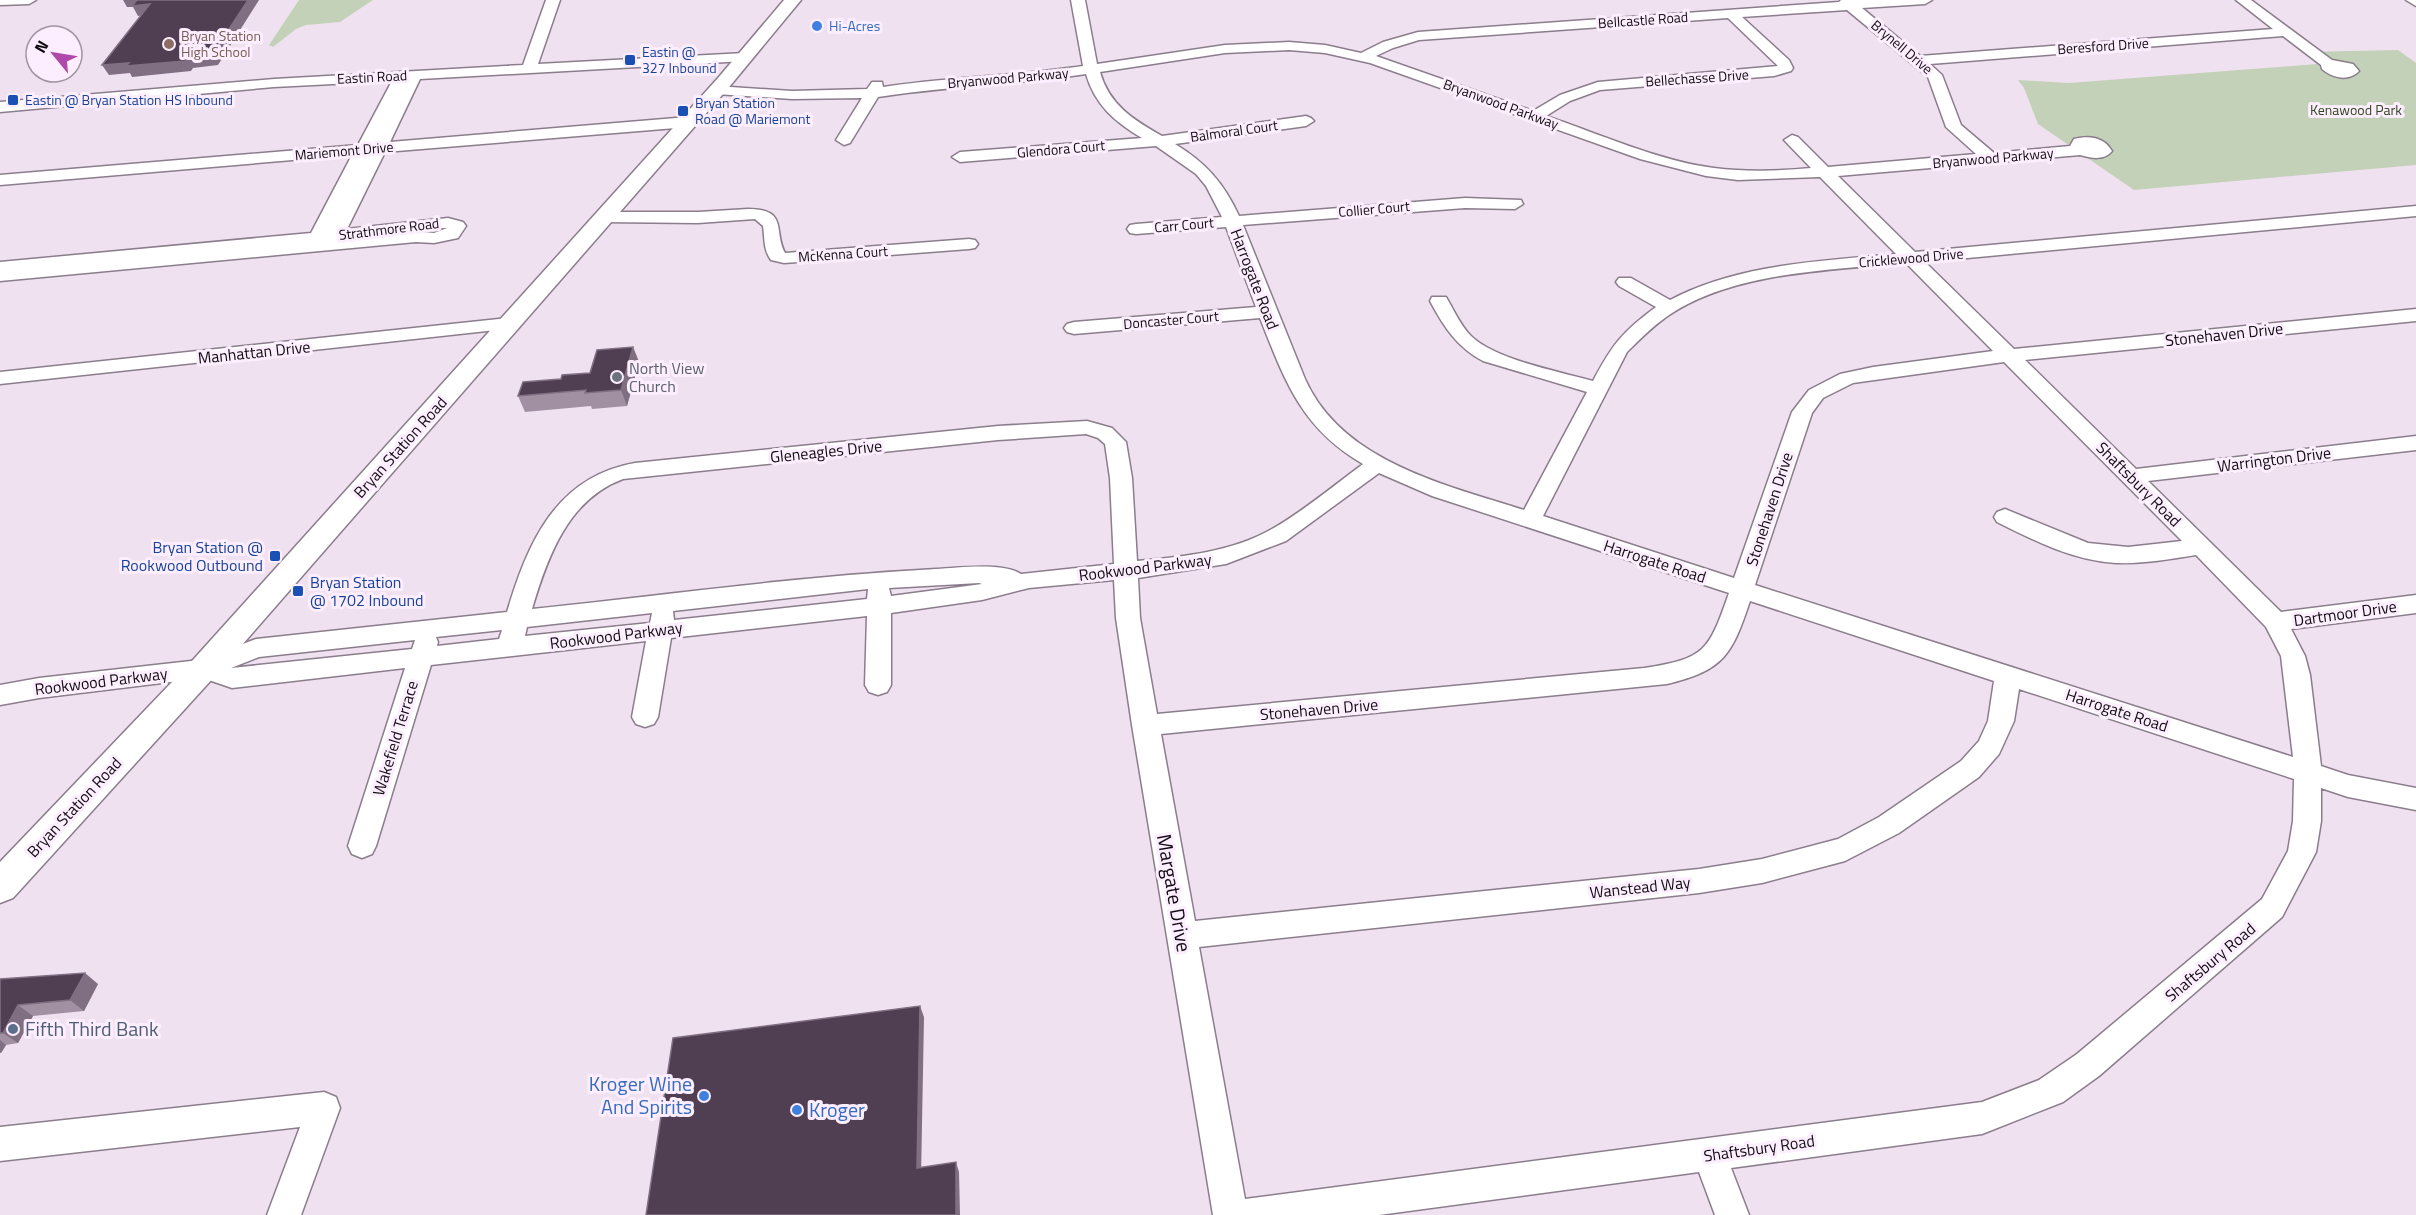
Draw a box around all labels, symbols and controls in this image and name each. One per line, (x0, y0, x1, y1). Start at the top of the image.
street label: Bellcastle Road (1597, 6, 1689, 33)
street label: Brynell Drive (1867, 14, 1938, 79)
place label: Hi-Acres (829, 15, 880, 36)
marker: Hi-Acres (810, 19, 824, 33)
north arrow (24, 24, 84, 84)
place label: Bryan Station High School (181, 25, 261, 62)
street label: Beresford Drive (2057, 32, 2149, 59)
text: N (28, 36, 54, 57)
marker: Bryan Station High School (162, 37, 176, 51)
place label: Eastin @ 327 Inbound (642, 41, 717, 78)
marker: Eastin @ 327 Inbound (623, 53, 637, 67)
street label: Bryanwood Parkway (946, 62, 1070, 93)
street label: Bellechasse Drive (1645, 63, 1749, 92)
street label: Eastin Road (336, 64, 408, 89)
street label: Bryanwood Parkway (1440, 73, 1562, 134)
place label: Eastin @ Bryan Station HS Inbound (25, 89, 233, 110)
place label: Bryan Station Road @ Mariemont (695, 92, 810, 129)
marker: Eastin @ Bryan Station HS Inbound (6, 93, 20, 107)
park label: Kenawood Park (2310, 99, 2402, 120)
marker: Bryan Station Road @ Mariemont (676, 104, 690, 118)
street label: Balmoral Court (1189, 114, 1279, 147)
street label: Glendora Court (1016, 134, 1106, 163)
street label: Mariemont Drive (294, 136, 394, 165)
street label: Bryanwood Parkway (1931, 142, 2055, 173)
street label: Collier Court (1337, 195, 1411, 222)
street label: Carr Court (1153, 211, 1215, 238)
street label: Strathmore Road (338, 212, 440, 245)
street label: Harrogate Road (1225, 225, 1285, 333)
street label: McKenna Court (797, 240, 889, 267)
street label: Cricklewood Drive (1858, 242, 1964, 273)
street label: Doncaster Court (1122, 305, 1220, 334)
street label: Stonehaven Drive (2164, 316, 2284, 352)
street label: Manhattan Drive (197, 334, 311, 370)
place label: North View Church (629, 356, 704, 398)
marker: North View Church (610, 370, 624, 384)
street label: Bryan Station Road (348, 391, 452, 503)
street label: Gleneagles Drive (769, 433, 883, 469)
street label: Shaftsbury Road (2091, 436, 2187, 532)
street label: Warrington Drive (2216, 440, 2332, 478)
street label: Stonehaven Drive (1739, 449, 1799, 569)
street label: Harrogate Road (1601, 533, 1709, 589)
place label: Bryan Station @ Rookwood Outbound (121, 535, 263, 577)
street label: Rookwood Parkway (1077, 547, 1213, 587)
marker: Bryan Station @ Rookwood Outbound (268, 549, 282, 563)
place label: Bryan Station @ 1702 Inbound (310, 570, 423, 612)
marker: Bryan Station @ 1702 Inbound (291, 584, 305, 598)
street label: Dartmoor Drive (2292, 594, 2398, 632)
street label: Rookwood Parkway (548, 615, 684, 655)
street label: Rookwood Parkway (33, 661, 169, 701)
street label: Wakefield Terrace (366, 678, 424, 798)
street label: Harrogate Road (2063, 682, 2171, 738)
street label: Stonehaven Drive (1259, 692, 1379, 726)
street label: Bryan Station Road (21, 751, 127, 863)
street label: Margate Drive (1149, 832, 1200, 954)
street label: Wanstead Way (1588, 870, 1692, 904)
street label: Shaftsbury Road (2159, 917, 2261, 1007)
place label: Fifth Third Bank (25, 1013, 159, 1044)
marker: Fifth Third Bank (6, 1022, 20, 1036)
place label: Kroger Wine And Spirits (589, 1068, 692, 1122)
marker: Kroger Wine And Spirits (697, 1089, 711, 1103)
place label: Kroger (809, 1094, 865, 1125)
marker: Kroger (790, 1103, 804, 1117)
street label: Shaftsbury Road (1702, 1128, 1816, 1168)

